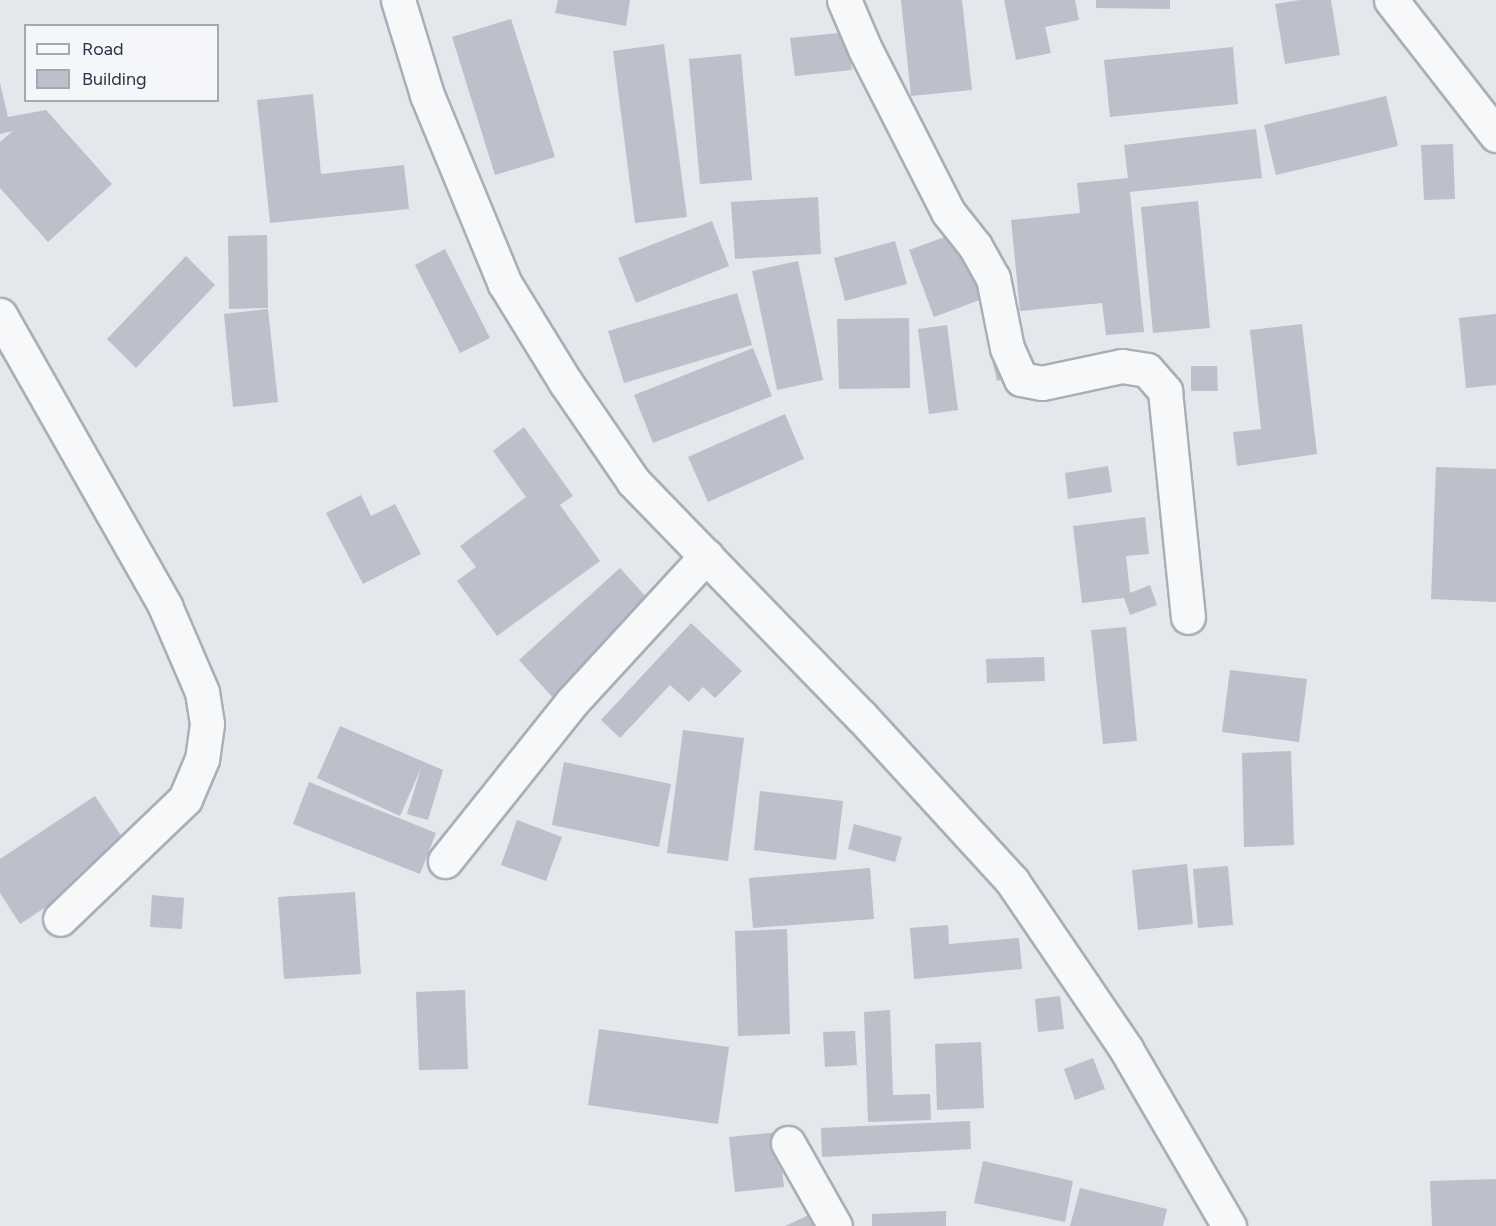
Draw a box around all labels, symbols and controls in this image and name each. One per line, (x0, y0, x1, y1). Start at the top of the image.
legend (24, 24, 219, 102)
text: Road (82, 38, 123, 60)
text: Building (82, 68, 147, 90)

